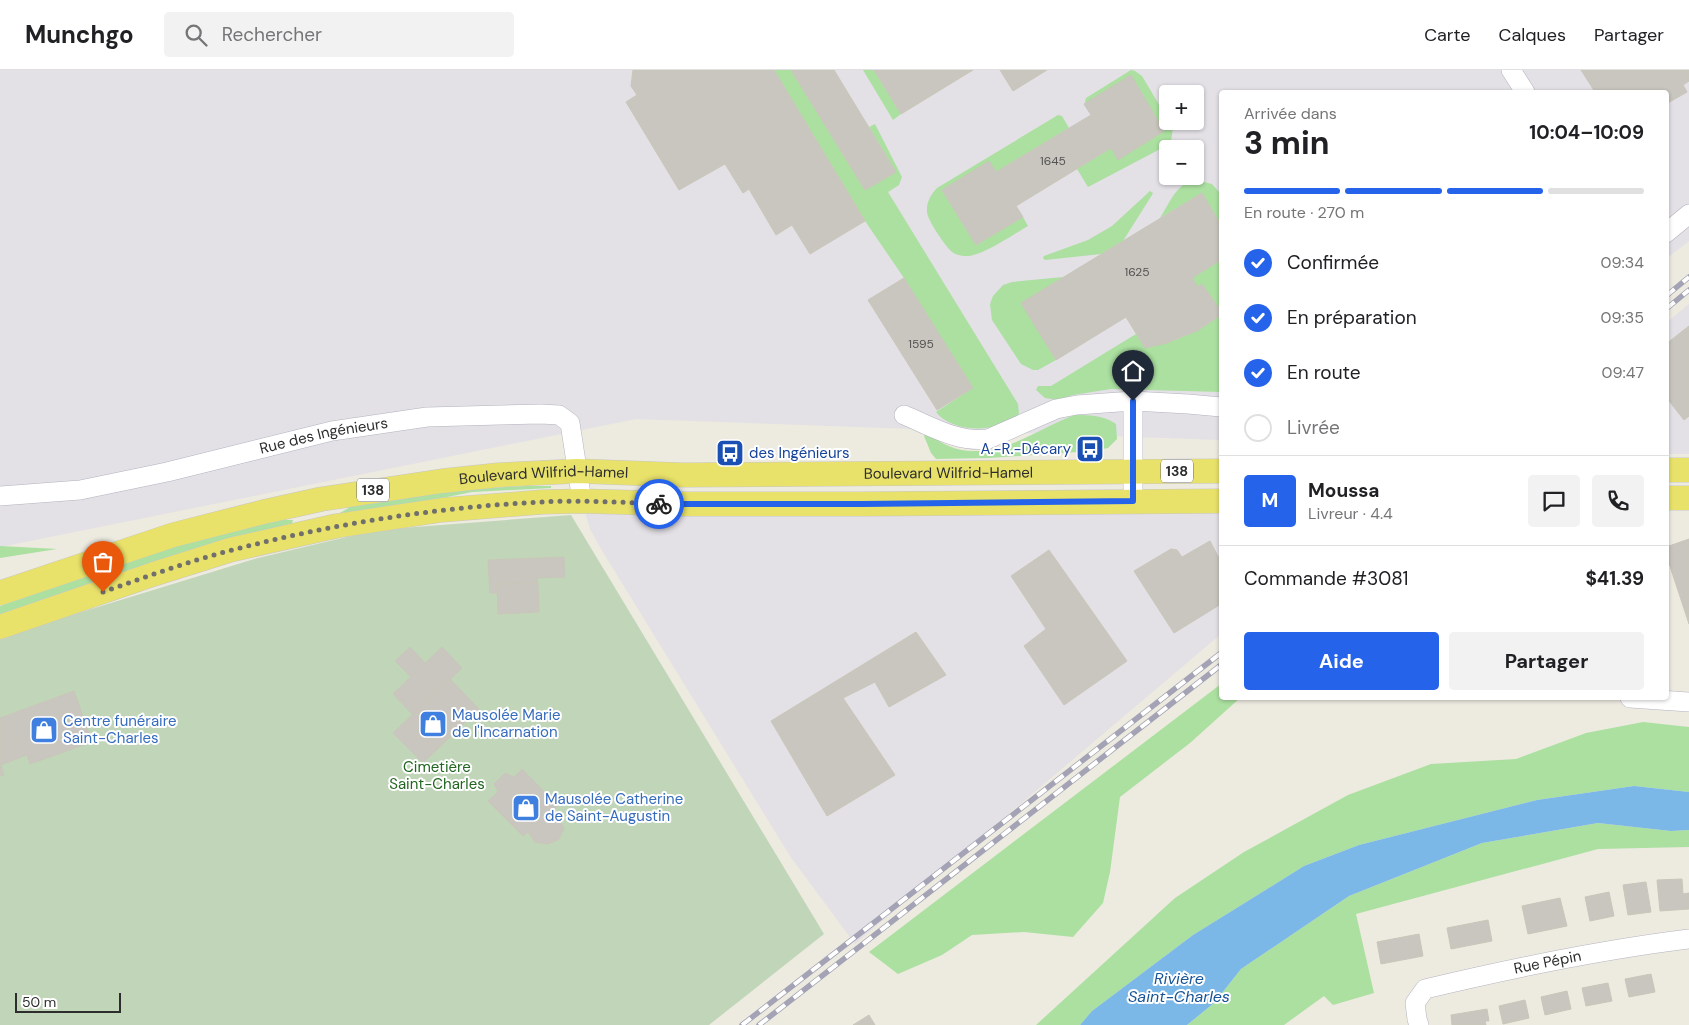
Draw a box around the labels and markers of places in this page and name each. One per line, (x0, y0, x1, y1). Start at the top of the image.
pin (1112, 350, 1154, 401)
bus stop icon: A.-R.-Décary (1075, 434, 1105, 464)
bus stop icon: des Ingénieurs (715, 438, 745, 468)
place label: A.-R.-Décary (980, 439, 1072, 459)
place label: des Ingénieurs (749, 443, 850, 463)
pin (82, 541, 124, 592)
place label: Mausolée Marie de l'Incarnation (452, 705, 561, 742)
shop icon: Mausolée Marie de l'Incarnation (418, 709, 448, 739)
place label: Centre funéraire Saint-Charles (63, 711, 176, 748)
shop icon: Centre funéraire Saint-Charles (29, 715, 59, 745)
place label: Mausolée Catherine de Saint-Augustin (545, 789, 683, 826)
shop icon: Mausolée Catherine de Saint-Augustin (511, 793, 541, 823)

